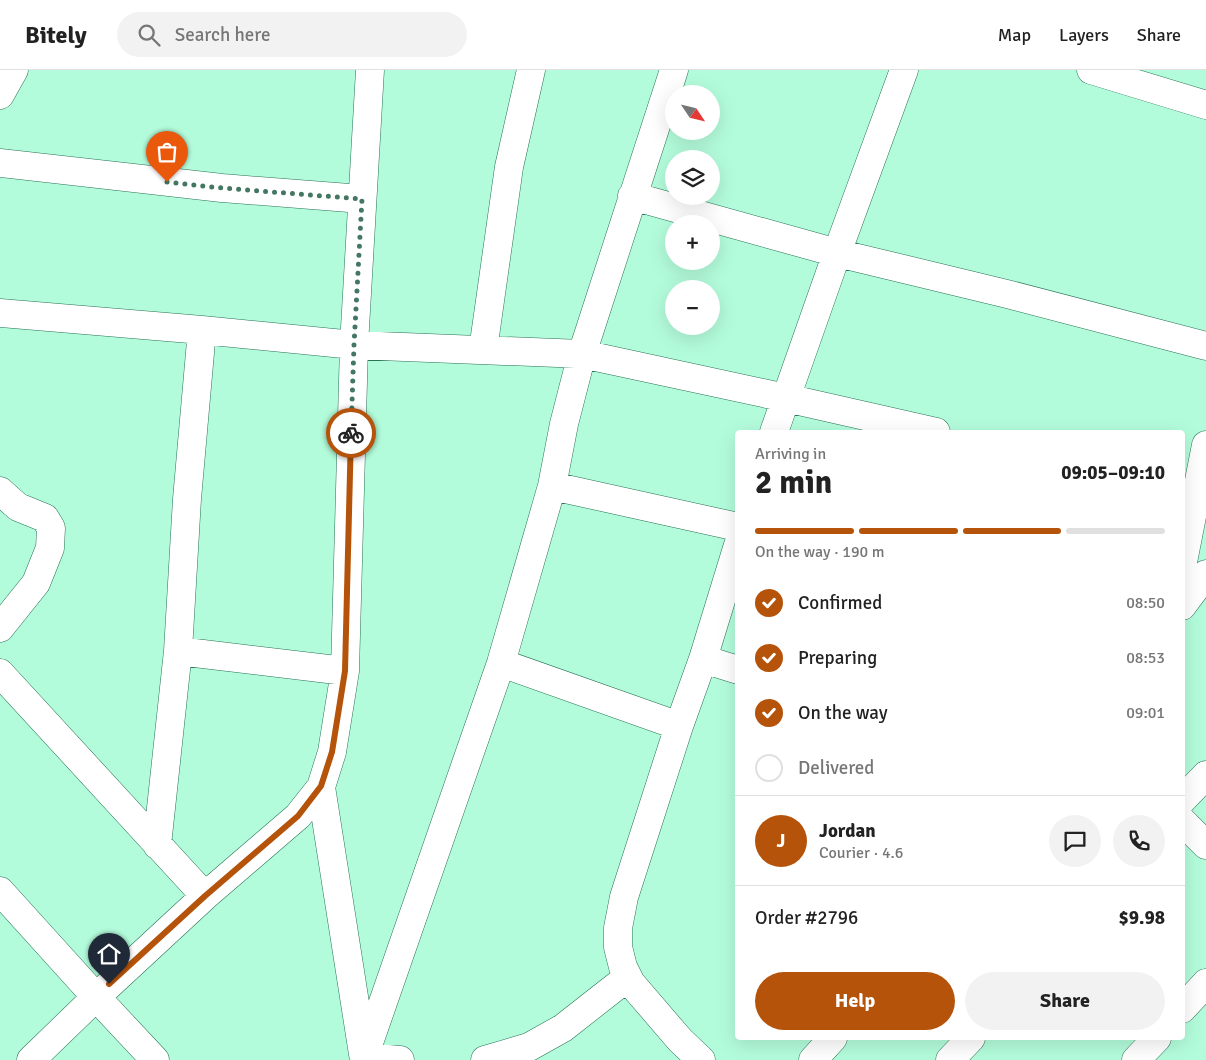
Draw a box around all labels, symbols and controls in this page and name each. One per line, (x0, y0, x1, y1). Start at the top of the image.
search box (117, 12, 467, 57)
text: Bitely (25, 20, 87, 50)
icon: search (135, 21, 163, 49)
text: Search here (175, 23, 270, 47)
text: Map (998, 24, 1031, 46)
text: Layers (1059, 24, 1109, 46)
text: Share (1137, 24, 1181, 46)
north arrow (665, 85, 720, 140)
map controls (665, 85, 720, 335)
pin (146, 131, 188, 182)
icon: bag (153, 138, 181, 166)
button: layers (665, 150, 720, 205)
button: + (665, 215, 720, 270)
button: − (665, 280, 720, 335)
courier (326, 408, 376, 458)
icon: bike (337, 419, 365, 447)
text: Arriving in (755, 444, 826, 464)
text: 09:05–09:10 (1061, 461, 1165, 485)
text: 2 min (755, 463, 832, 502)
text: On the way · 190 m (755, 542, 885, 562)
icon: check (755, 589, 783, 617)
text: Confirmed (798, 591, 882, 615)
text: 08:50 (1126, 593, 1165, 613)
icon: check (755, 644, 783, 672)
text: Preparing (798, 646, 877, 670)
text: 08:53 (1126, 648, 1165, 668)
icon: check (755, 699, 783, 727)
text: On the way (798, 701, 888, 725)
text: 09:01 (1126, 703, 1165, 723)
text: Delivered (798, 756, 874, 780)
button: chat (1049, 815, 1101, 867)
button: phone (1113, 815, 1165, 867)
text: Jordan (819, 819, 876, 843)
text: J (777, 829, 785, 853)
text: Courier · 4.6 (819, 843, 903, 863)
text: Order #2796 (755, 906, 858, 930)
text: $9.98 (1119, 906, 1165, 930)
pin (88, 933, 130, 984)
icon: home (95, 940, 123, 968)
button: Help (755, 972, 955, 1030)
button: Share (965, 972, 1165, 1030)

